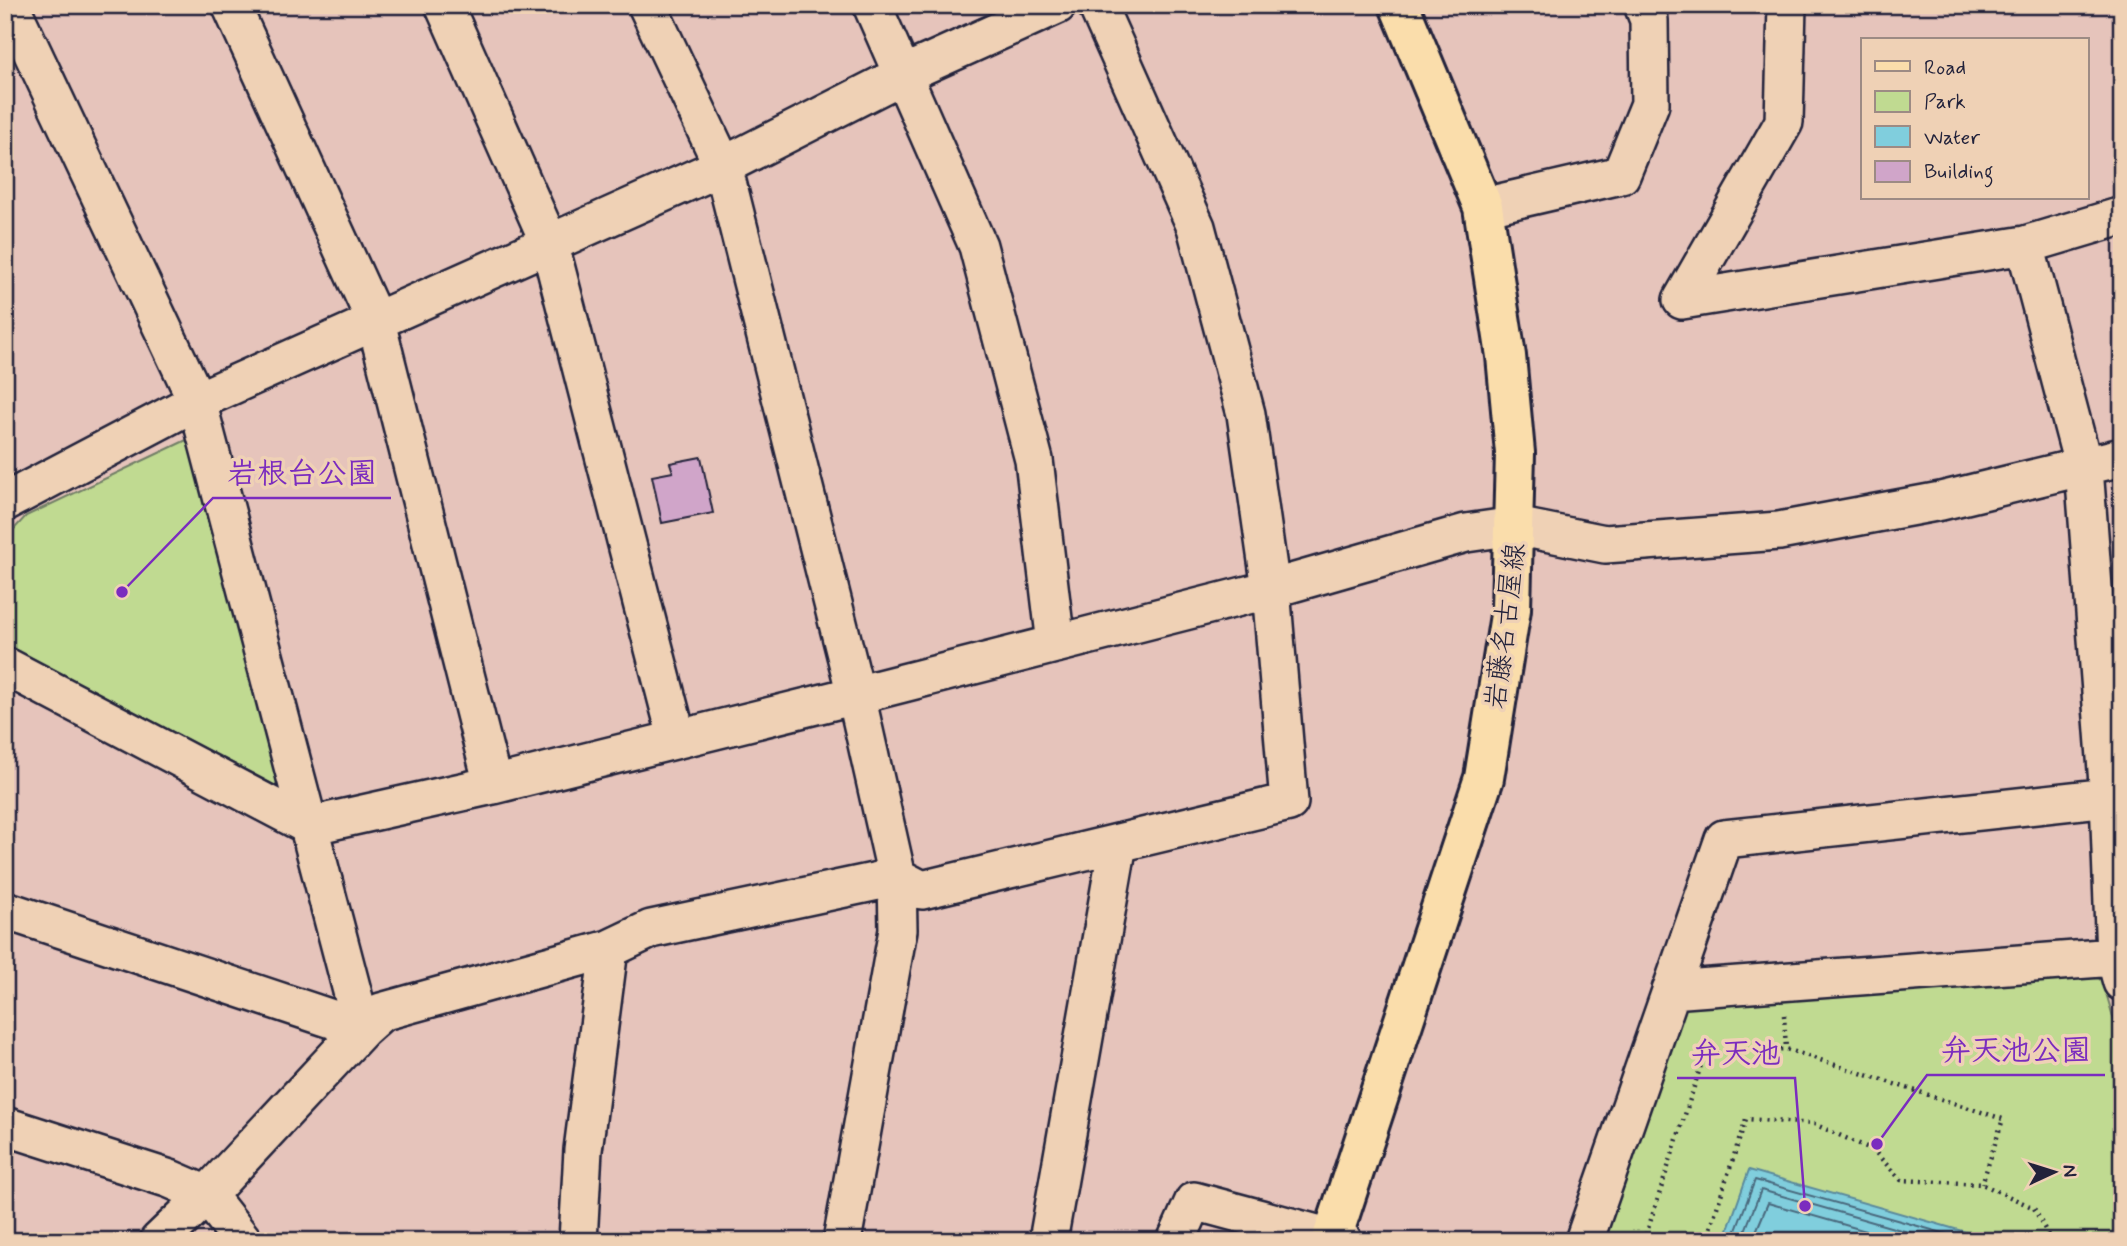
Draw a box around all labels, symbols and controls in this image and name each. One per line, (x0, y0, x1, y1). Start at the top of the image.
legend (1861, 38, 2088, 200)
text: Road (1924, 54, 1966, 82)
text: Park (1924, 88, 1966, 116)
text: Water (1924, 124, 1980, 152)
text: Building (1924, 158, 1994, 188)
callout: 岩根台公園 (213, 447, 391, 498)
text: 岩根台公園 (227, 455, 377, 494)
street label: 岩藤名古屋線 (1478, 541, 1535, 712)
callout: 弁天池公園 (1927, 1024, 2105, 1075)
callout: 弁天池 (1677, 1027, 1795, 1078)
text: 弁天池公園 (1941, 1032, 2091, 1071)
text: 弁天池 (1691, 1035, 1781, 1074)
north arrow (2018, 1138, 2088, 1208)
text: N (2057, 1164, 2082, 1178)

